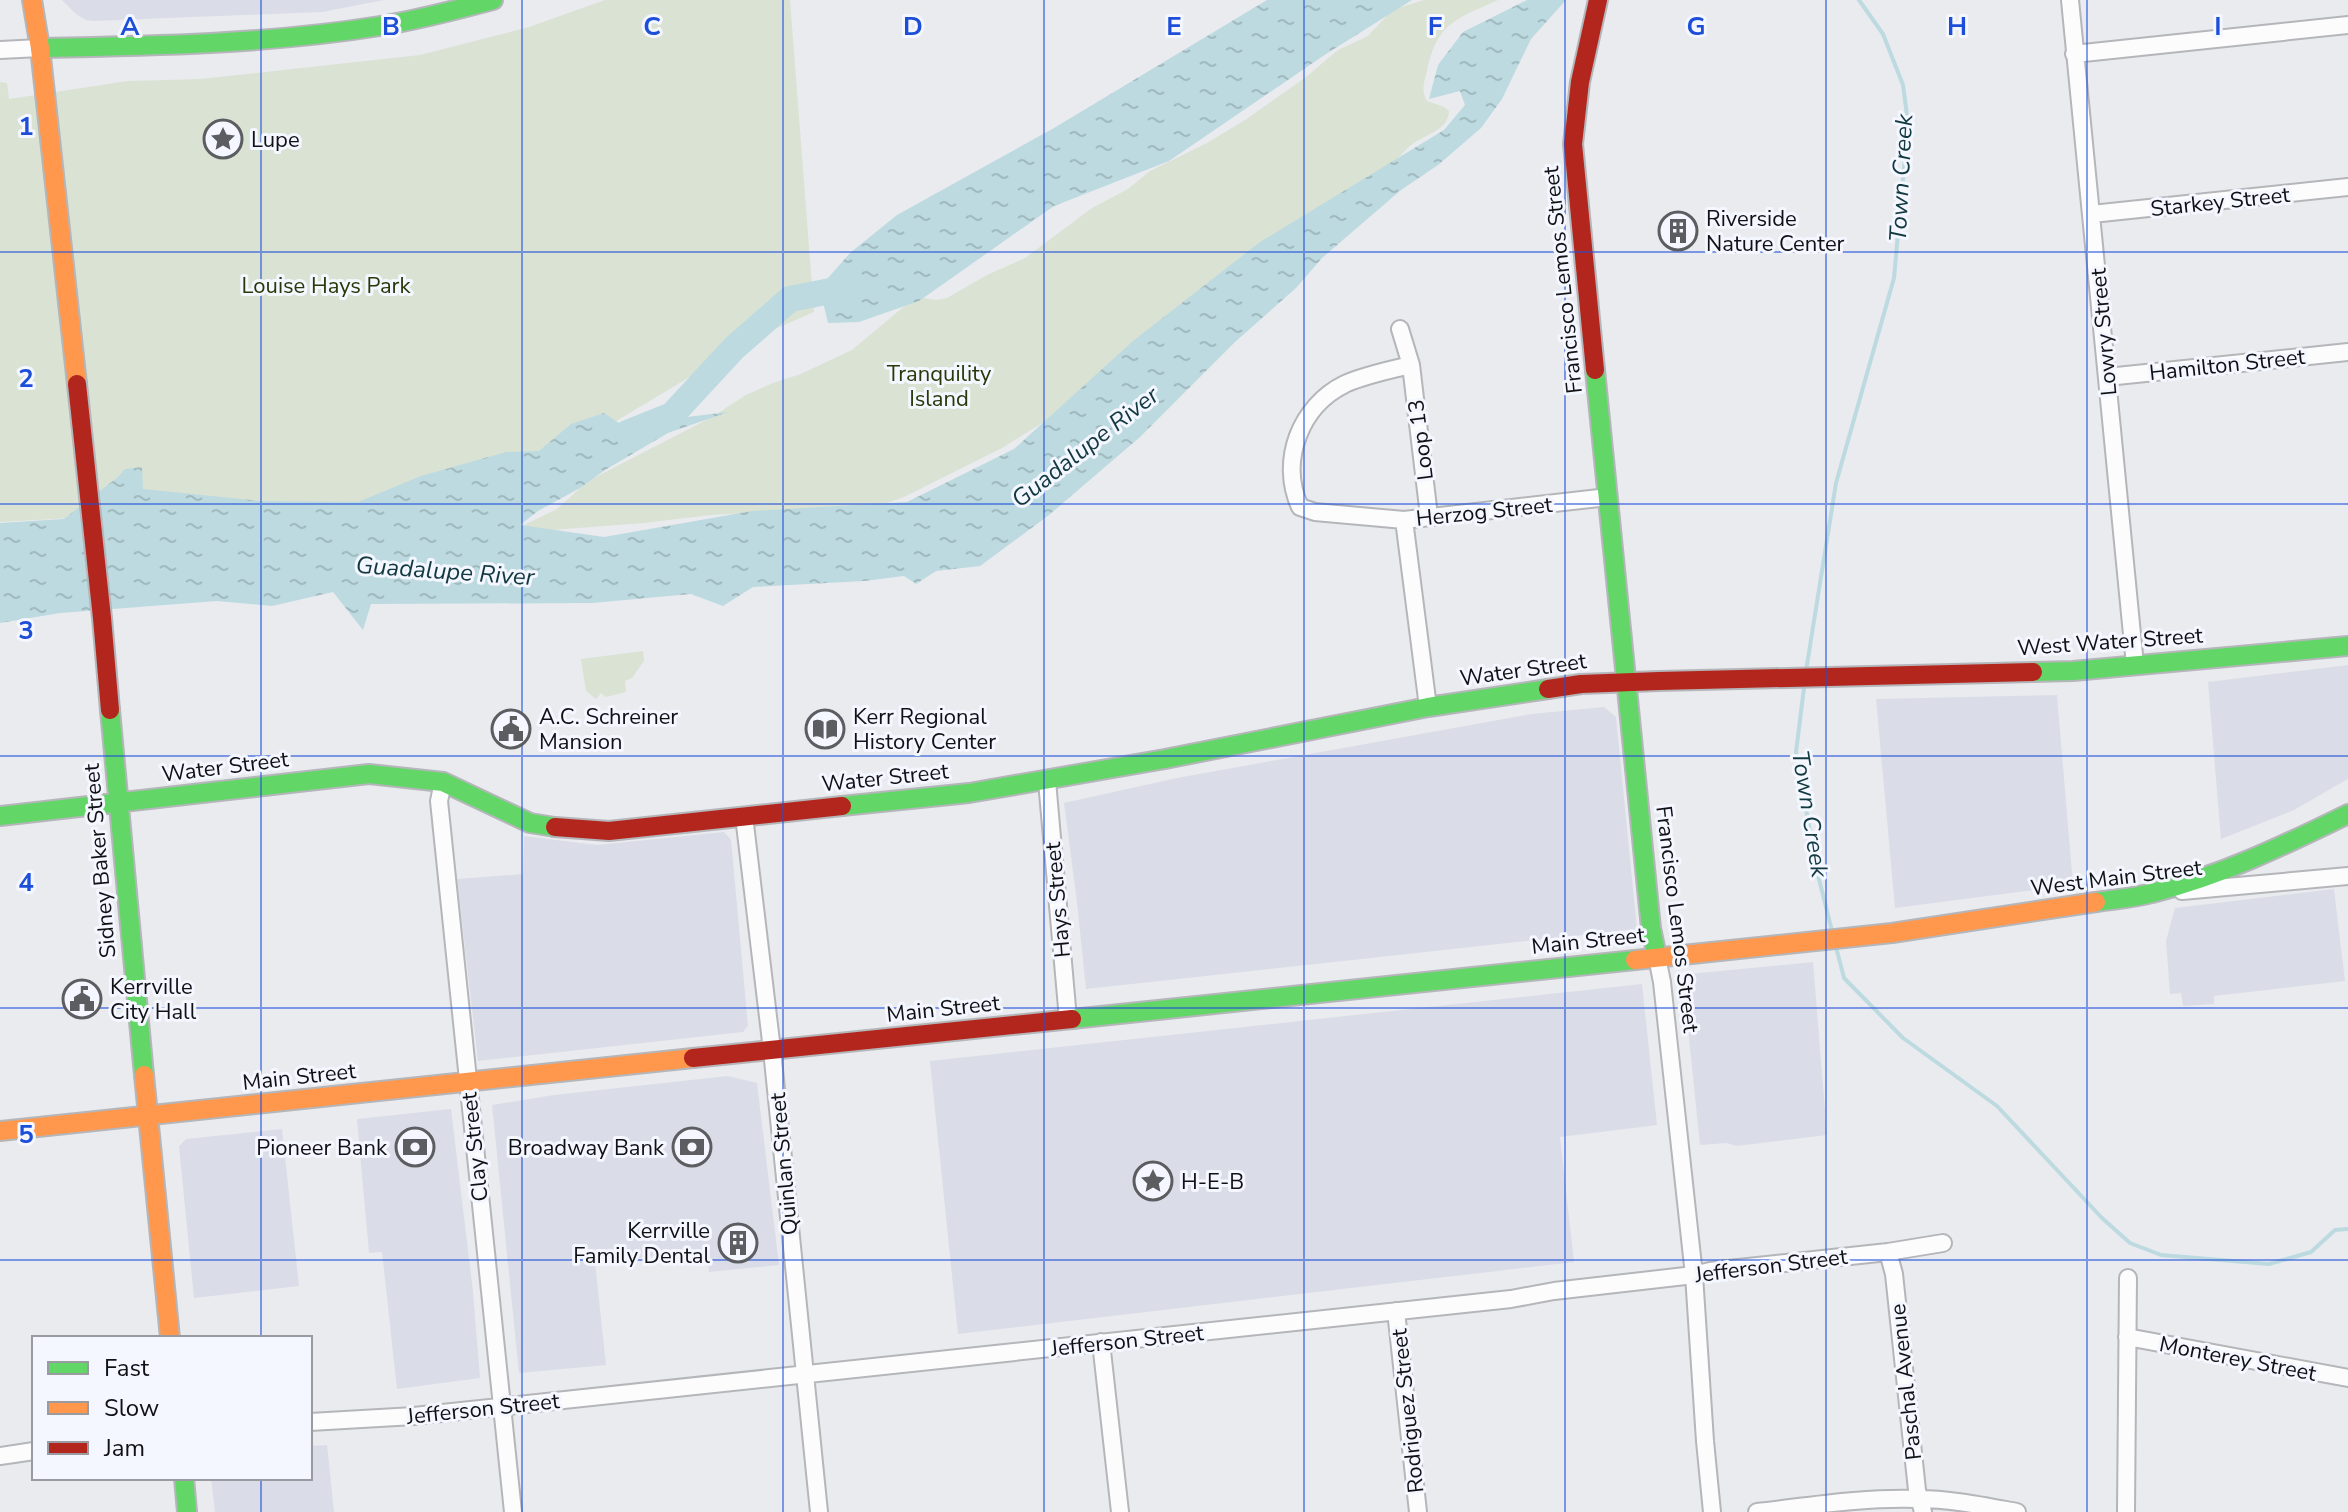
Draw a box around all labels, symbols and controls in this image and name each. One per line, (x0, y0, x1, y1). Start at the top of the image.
text: A (120, 9, 140, 44)
text: B (382, 9, 400, 44)
text: C (643, 9, 661, 44)
text: D (903, 9, 923, 44)
text: E (1166, 9, 1182, 44)
text: F (1428, 9, 1442, 44)
text: G (1686, 9, 1706, 44)
text: H (1947, 9, 1967, 44)
text: I (2214, 9, 2222, 44)
text: 1 (18, 109, 34, 144)
water label: Town Creek (1882, 112, 1920, 243)
place icon: Lupe (202, 118, 244, 160)
place label: Lupe (251, 125, 300, 155)
street label: Francisco Lemos Street (1536, 164, 1590, 395)
street label: Starkey Street (2149, 180, 2292, 224)
place label: Riverside Nature Center (1706, 204, 1845, 259)
building icon: Riverside Nature Center (1657, 210, 1699, 252)
street label: Lowry Street (2083, 267, 2125, 397)
park label: Louise Hays Park (241, 271, 411, 301)
street label: Hamilton Street (2148, 342, 2307, 388)
park label: Tranquility Island (887, 359, 992, 414)
text: 2 (18, 361, 34, 396)
water label: Guadalupe River (1005, 378, 1166, 515)
street label: Loop 13 (1401, 398, 1441, 482)
street label: Herzog Street (1414, 490, 1554, 534)
water label: Guadalupe River (355, 549, 537, 593)
text: 3 (18, 613, 34, 648)
street label: West Water Street (2016, 621, 2204, 663)
street label: Water Street (1458, 646, 1589, 694)
place label: A.C. Schreiner Mansion (539, 702, 678, 757)
place label: Kerr Regional History Center (853, 702, 996, 757)
public building icon: A.C. Schreiner Mansion (490, 708, 532, 750)
library icon: Kerr Regional History Center (804, 708, 846, 750)
street label: Water Street (160, 744, 291, 790)
water label: Town Creek (1784, 748, 1836, 881)
street label: Water Street (820, 756, 950, 800)
street label: Sidney Baker Street (77, 762, 123, 959)
street label: Francisco Lemos Street (1648, 804, 1706, 1035)
street label: Hays Street (1038, 841, 1078, 959)
street label: West Main Street (2029, 853, 2204, 903)
text: 4 (18, 865, 34, 900)
street label: Main Street (1530, 920, 1647, 962)
place label: Kerrville City Hall (110, 972, 197, 1027)
public building icon: Kerrville City Hall (61, 978, 103, 1020)
street label: Main Street (885, 988, 1002, 1030)
street label: Main Street (241, 1056, 358, 1098)
street label: Clay Street (454, 1090, 496, 1203)
street label: Quinlan Street (763, 1091, 805, 1237)
text: 5 (18, 1117, 34, 1152)
bank icon: Pioneer Bank (394, 1126, 436, 1168)
bank icon: Broadway Bank (671, 1126, 713, 1168)
place label: Pioneer Bank (256, 1133, 388, 1163)
place label: Broadway Bank (508, 1133, 665, 1163)
place icon: H-E-B (1132, 1160, 1174, 1202)
place label: H-E-B (1181, 1167, 1244, 1197)
place label: Kerrville Family Dental (573, 1216, 710, 1271)
building icon: Kerrville Family Dental (717, 1222, 759, 1264)
street label: Jefferson Street (1692, 1242, 1849, 1290)
street label: Paschal Avenue (1883, 1302, 1929, 1462)
street label: Jefferson Street (1048, 1318, 1205, 1364)
street label: Rodriguez Street (1384, 1327, 1432, 1495)
street label: Monterey Street (2157, 1329, 2319, 1389)
legend (32, 1336, 312, 1480)
text: Fast (104, 1352, 150, 1384)
street label: Jefferson Street (404, 1386, 561, 1432)
text: Slow (104, 1392, 159, 1424)
text: Jam (103, 1432, 145, 1464)

